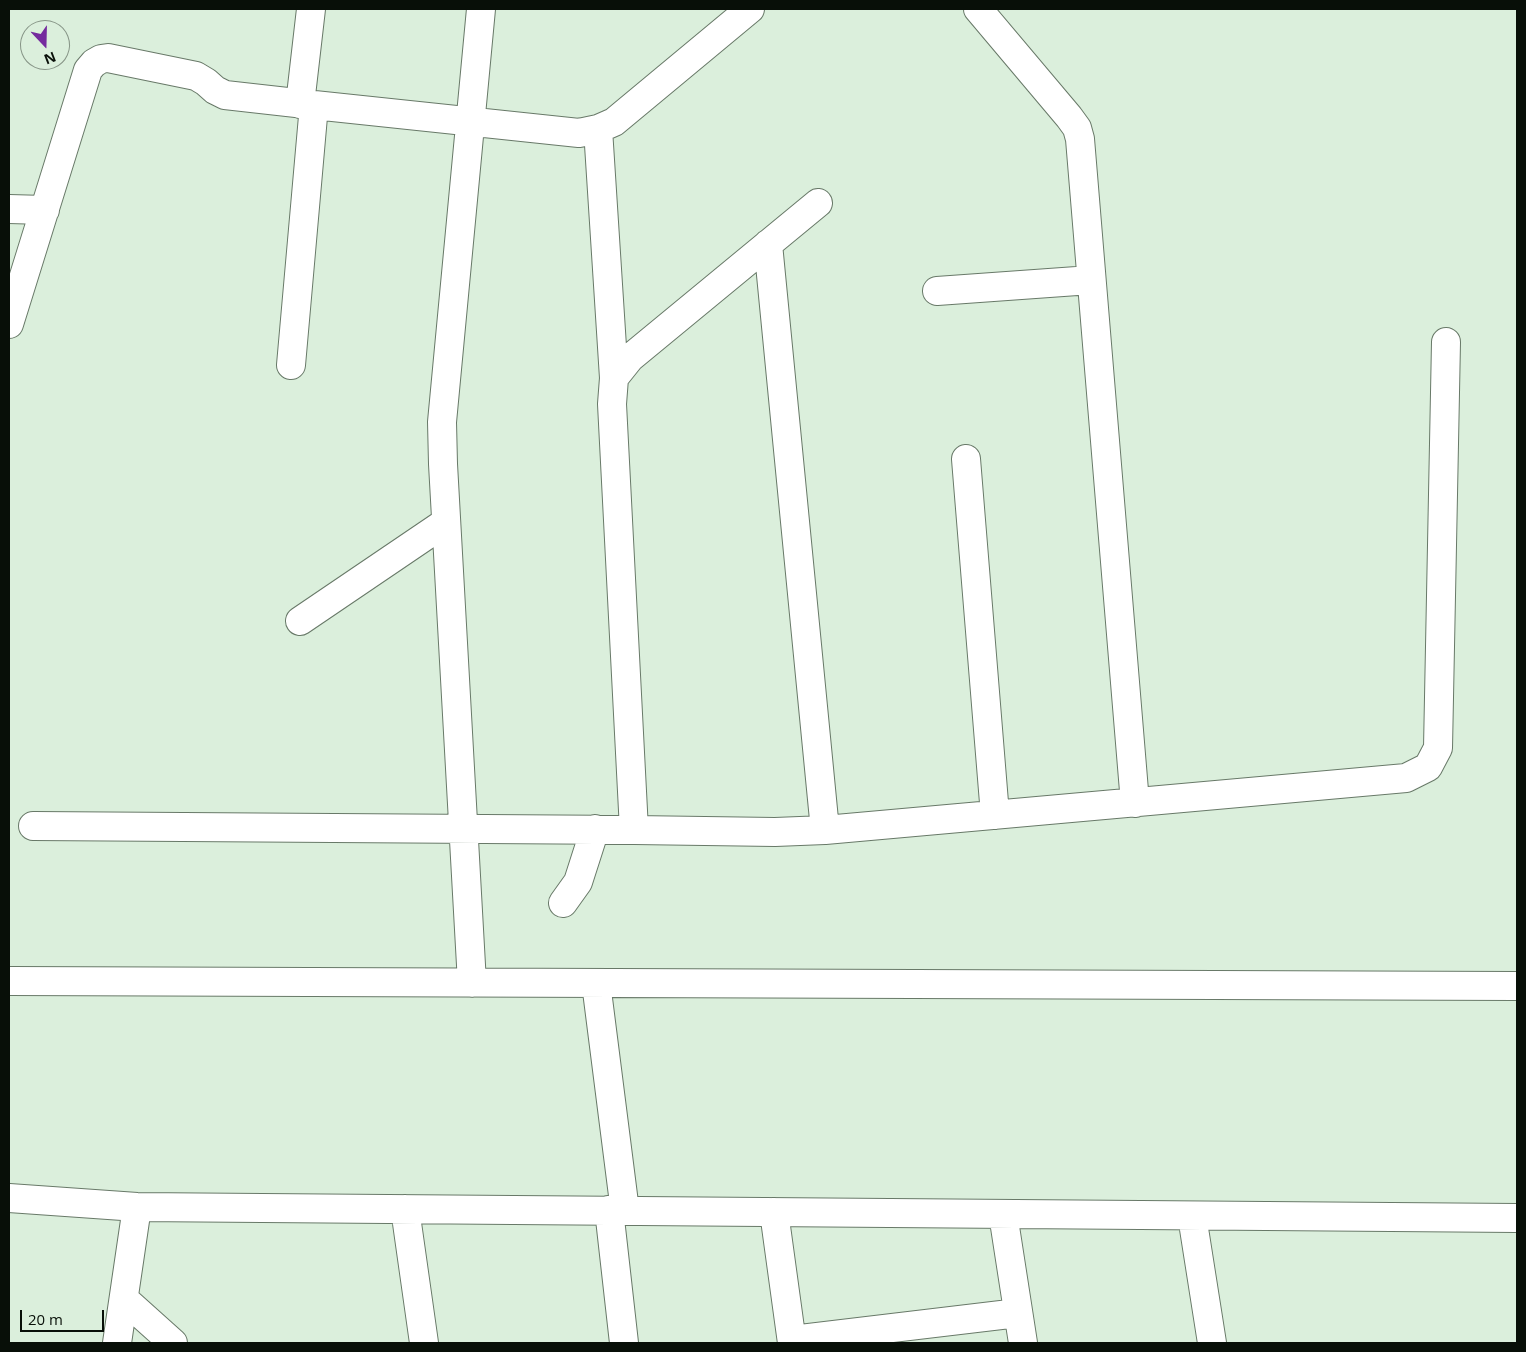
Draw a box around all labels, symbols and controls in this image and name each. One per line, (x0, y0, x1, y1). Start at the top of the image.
north arrow (20, 20, 70, 70)
text: N (41, 48, 59, 69)
scale bar (22, 1300, 106, 1332)
text: 20 m (28, 1309, 63, 1329)

